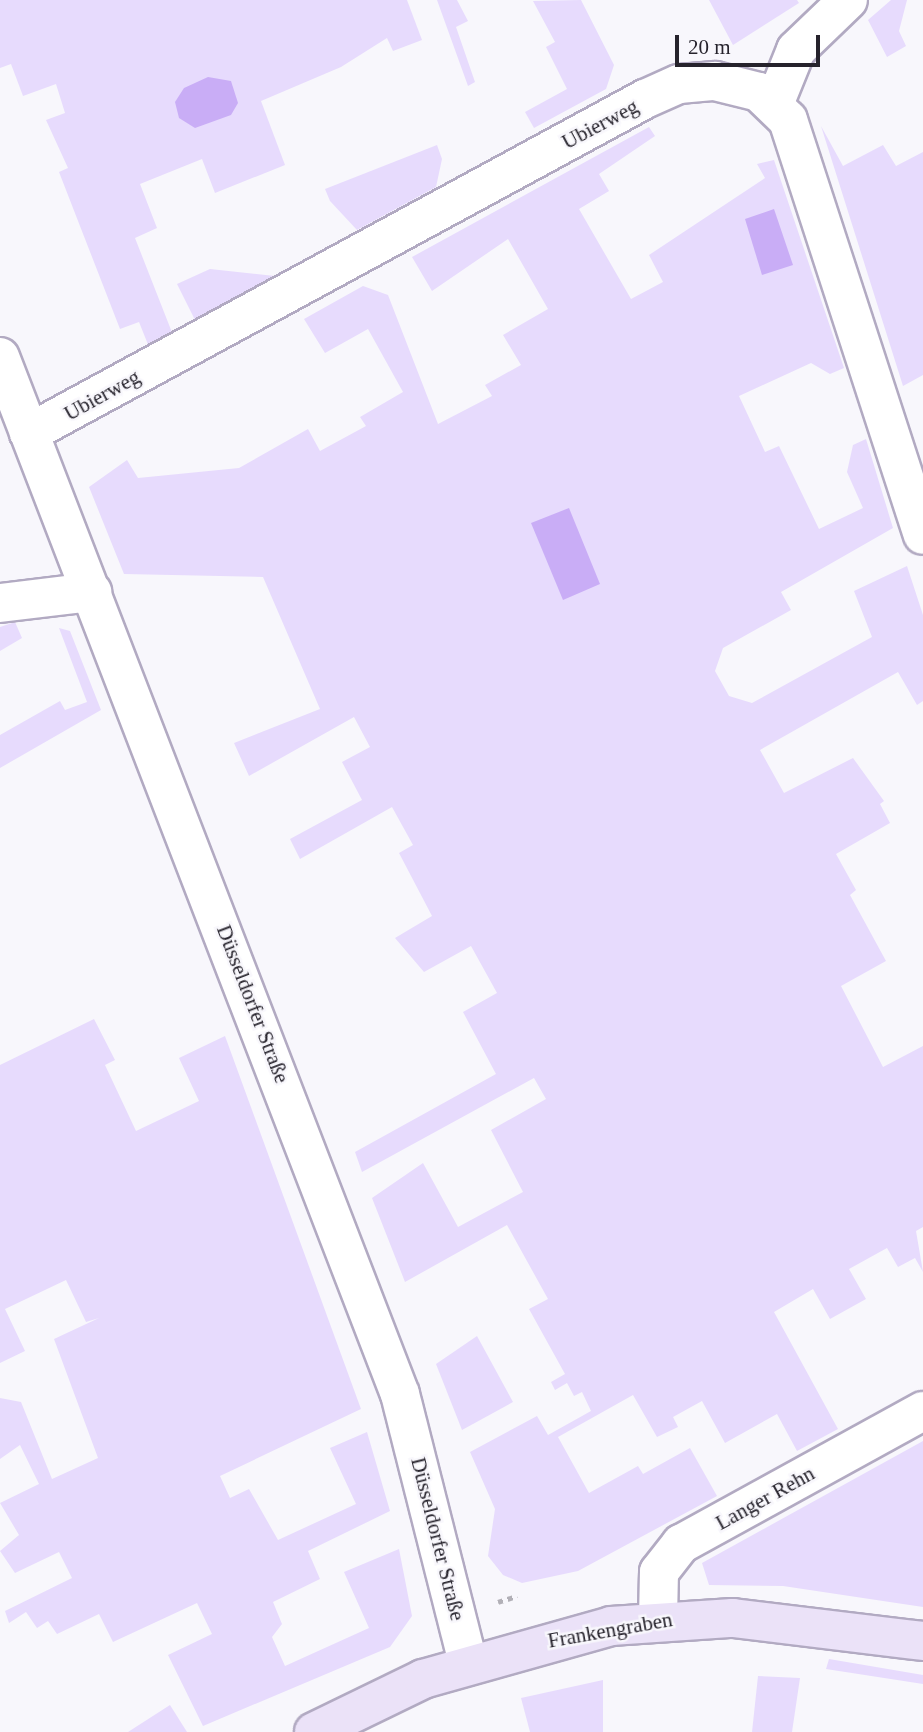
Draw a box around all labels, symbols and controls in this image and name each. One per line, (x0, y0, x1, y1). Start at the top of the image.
scale bar (678, 21, 823, 65)
text: 20 m (688, 35, 731, 59)
street label: Ubierweg (558, 93, 642, 155)
street label: Ubierweg (60, 364, 144, 426)
street label: Düsseldorfer Straße (211, 921, 295, 1087)
street label: Düsseldorfer Straße (406, 1455, 470, 1623)
street label: Langer Rehn (711, 1461, 819, 1535)
street label: Frankengraben (546, 1607, 674, 1653)

